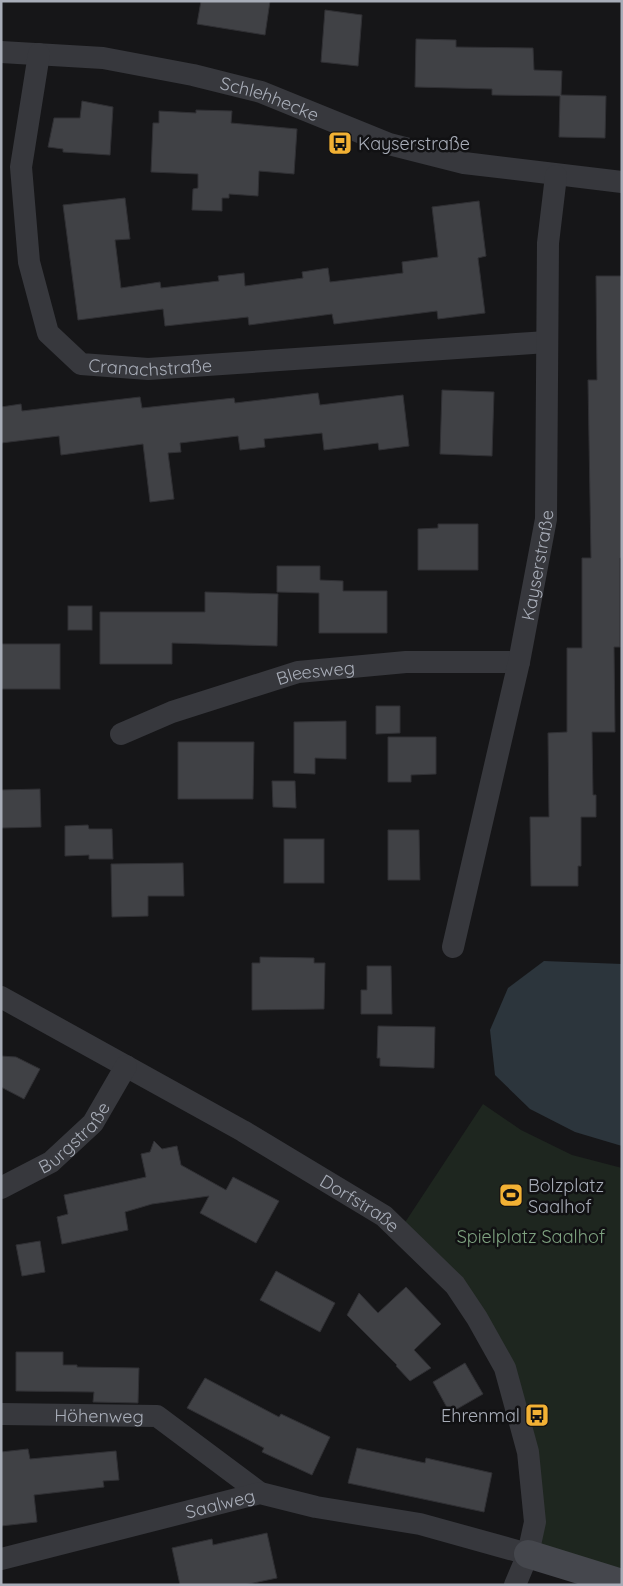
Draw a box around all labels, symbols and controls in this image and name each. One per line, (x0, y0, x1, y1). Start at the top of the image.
street label: Schlehhecke (218, 71, 323, 126)
bus stop icon: Kayserstraße (327, 130, 353, 156)
place label: Kayserstraße (358, 132, 470, 155)
street label: Cranachstraße (88, 353, 213, 381)
street label: Kayserstraße (516, 510, 558, 622)
street label: Bleesweg (273, 655, 356, 690)
street label: Burgstraße (34, 1097, 114, 1178)
street label: Dorfstraße (316, 1169, 405, 1237)
place label: Bolzplatz Saalhof (528, 1174, 604, 1218)
sports icon: Bolzplatz Saalhof (498, 1182, 524, 1208)
park label: Spielplatz Saalhof (457, 1225, 606, 1248)
bus stop icon: Ehrenmal (524, 1402, 550, 1428)
street label: Höhenweg (54, 1403, 144, 1427)
place label: Ehrenmal (441, 1404, 520, 1427)
street label: Saalweg (183, 1483, 257, 1523)

